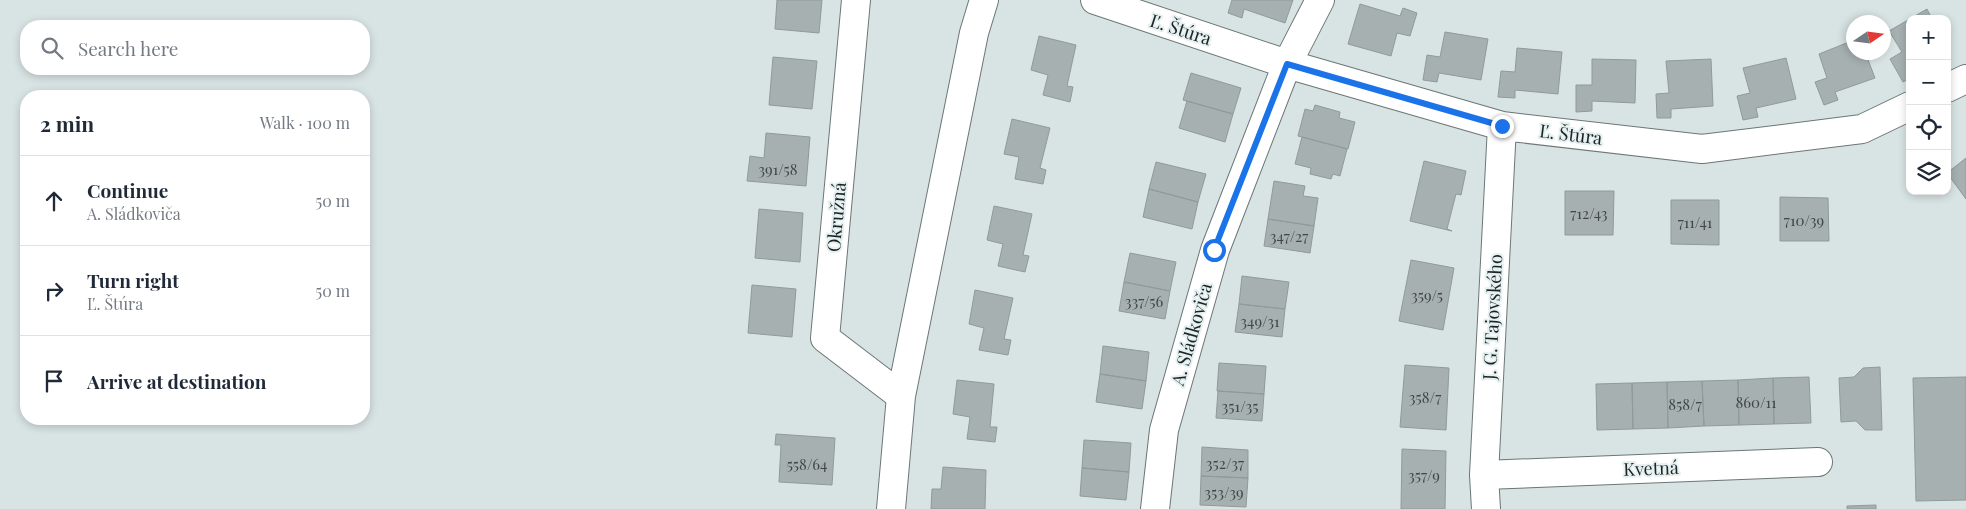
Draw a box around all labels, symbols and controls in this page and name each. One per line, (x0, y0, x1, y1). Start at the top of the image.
street label: Ľ. Štúra (1147, 8, 1215, 50)
north arrow (1846, 15, 1891, 60)
map controls (1906, 15, 1951, 195)
button: + (1906, 15, 1951, 60)
search box (20, 20, 370, 75)
icon: search (38, 34, 66, 62)
text: Search here (78, 35, 178, 61)
button: − (1906, 60, 1951, 105)
button: locate (1906, 105, 1951, 150)
text: 2 min (40, 109, 94, 137)
text: Walk · 100 m (260, 112, 350, 133)
route end (1491, 115, 1514, 138)
street label: Ľ. Štúra (1538, 118, 1604, 150)
button: layers (1906, 150, 1951, 195)
house number: 391/58 (758, 159, 798, 179)
text: Continue (87, 177, 168, 203)
street label: Okružná (821, 181, 851, 253)
icon: ahead (40, 187, 68, 215)
text: 50 m (316, 190, 350, 211)
text: A. Sládkoviča (87, 203, 181, 224)
house number: 712/43 (1570, 203, 1608, 223)
house number: 710/39 (1784, 210, 1824, 230)
house number: 711/41 (1678, 212, 1713, 232)
house number: 347/27 (1270, 226, 1308, 246)
route start (1203, 239, 1226, 262)
street label: J. G. Tajovského (1477, 253, 1507, 382)
text: Turn right (87, 267, 179, 293)
icon: right (40, 277, 68, 305)
text: 50 m (316, 280, 350, 301)
street label: A. Sládkoviča (1165, 280, 1217, 389)
house number: 359/5 (1411, 285, 1443, 305)
house number: 337/56 (1125, 291, 1164, 311)
text: Ľ. Štúra (87, 293, 143, 314)
house number: 349/31 (1240, 311, 1280, 331)
icon: arrive (40, 367, 68, 395)
text: Arrive at destination (87, 368, 267, 394)
house number: 358/7 (1409, 387, 1441, 407)
house number: 860/11 (1735, 392, 1777, 412)
house number: 858/7 (1668, 394, 1702, 414)
house number: 351/35 (1222, 396, 1258, 416)
house number: 352/37 (1206, 453, 1244, 473)
house number: 558/64 (787, 454, 827, 474)
street label: Kvetná (1623, 455, 1679, 481)
house number: 357/9 (1408, 465, 1440, 485)
house number: 353/39 (1204, 482, 1244, 502)

